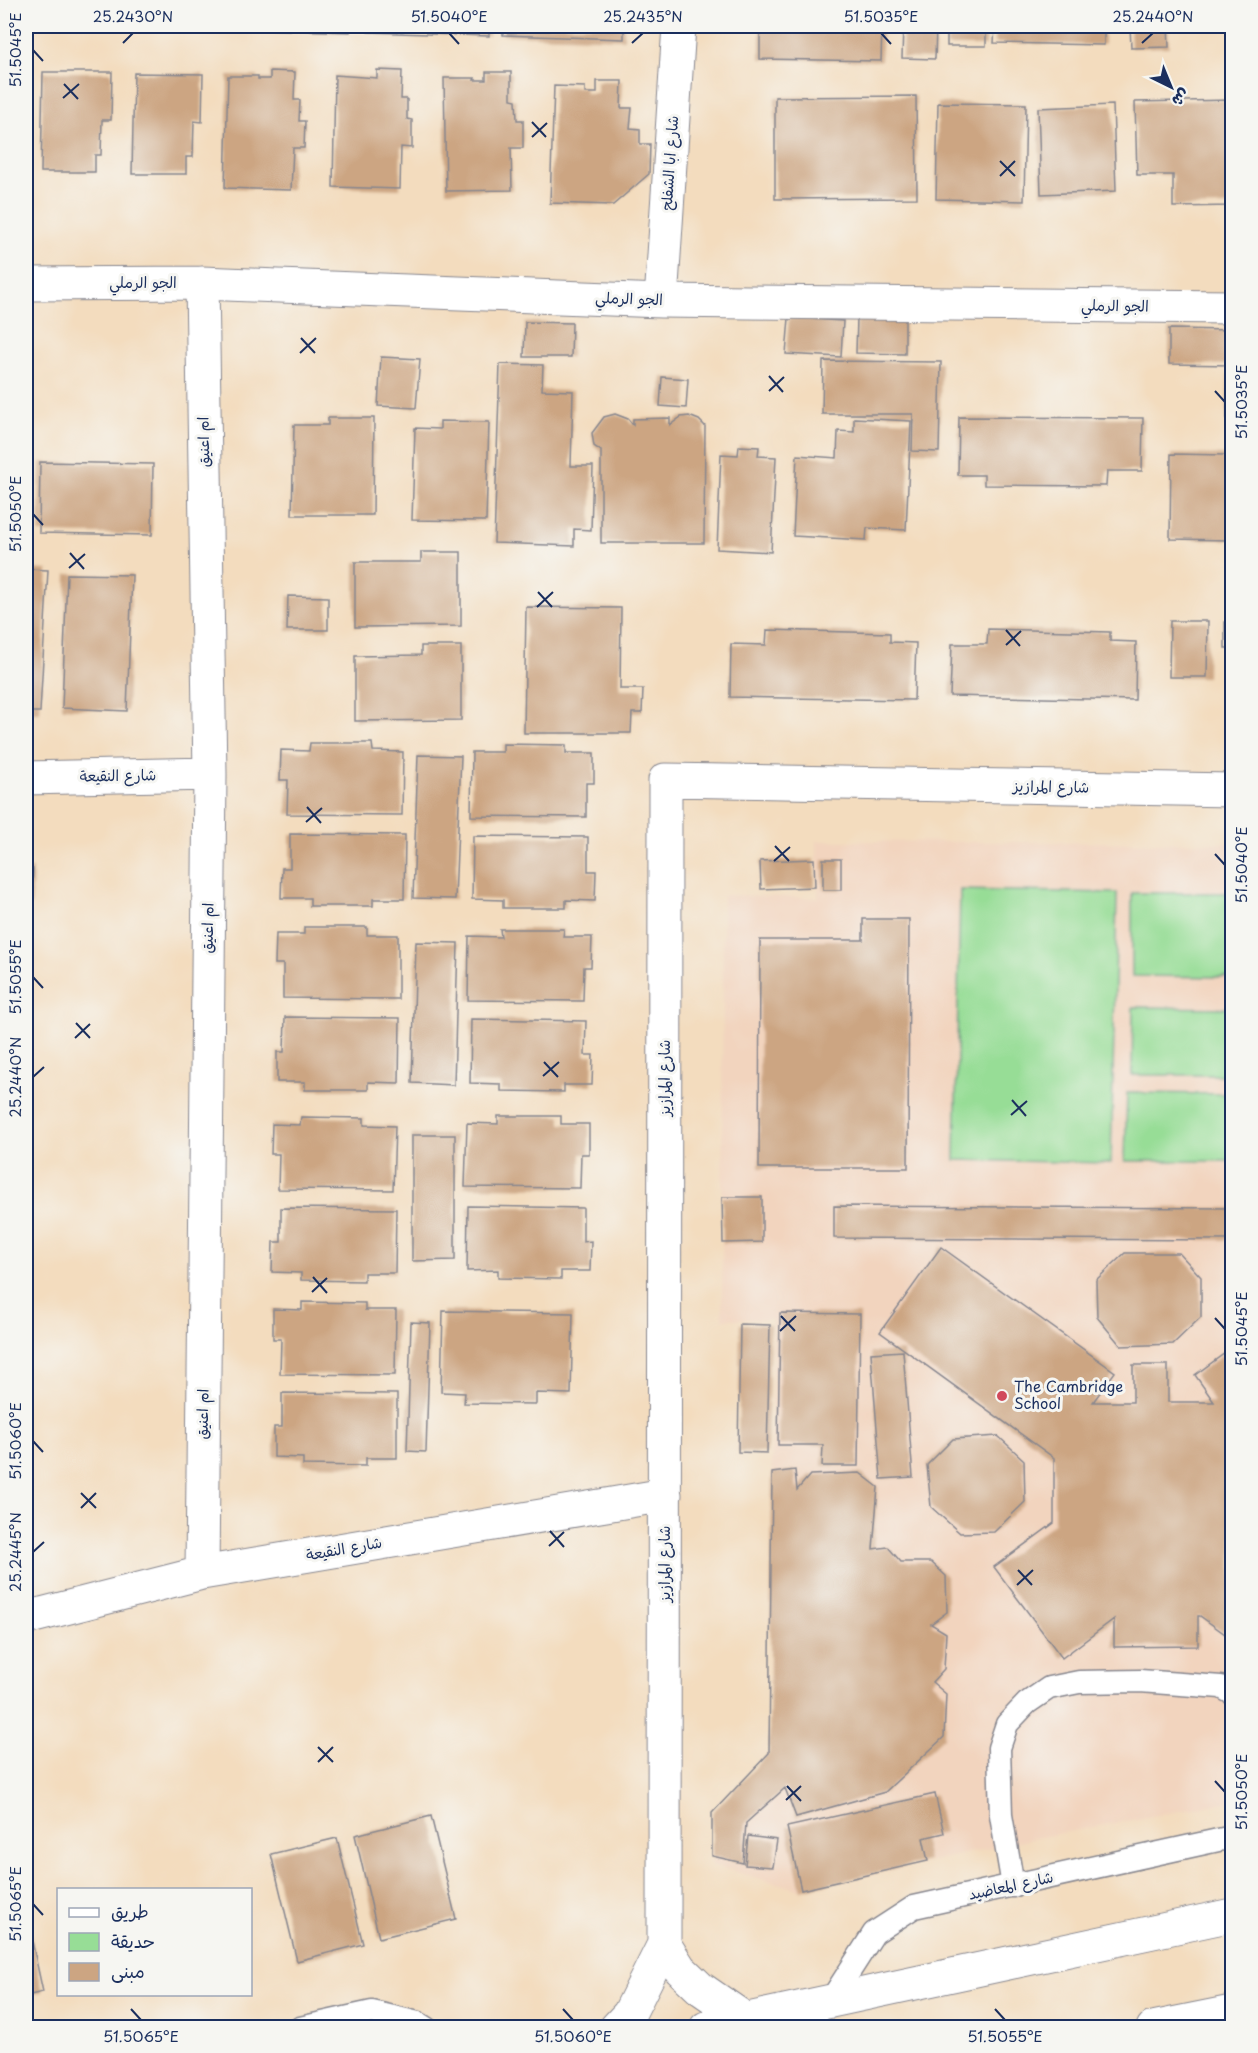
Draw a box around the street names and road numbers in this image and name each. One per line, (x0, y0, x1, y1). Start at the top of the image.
street label: شارع ابا الشفلح (654, 115, 683, 211)
street label: الجو الرملي (109, 270, 177, 296)
street label: الجو الرملي (595, 285, 663, 313)
street label: الجو الرملي (1081, 292, 1149, 320)
street label: ام اعنيق (191, 416, 215, 468)
street label: شارع النقيعة (79, 762, 157, 787)
street label: شارع المرازيز (1011, 773, 1089, 798)
street label: ام اعنيق (195, 902, 219, 954)
street label: شارع المرازيز (652, 1040, 675, 1118)
street label: ام اعنيق (190, 1388, 214, 1440)
street label: شارع المرازيز (652, 1526, 675, 1604)
street label: شارع النقيعة (304, 1530, 383, 1566)
street label: شارع المعاضيد (966, 1864, 1055, 1905)

